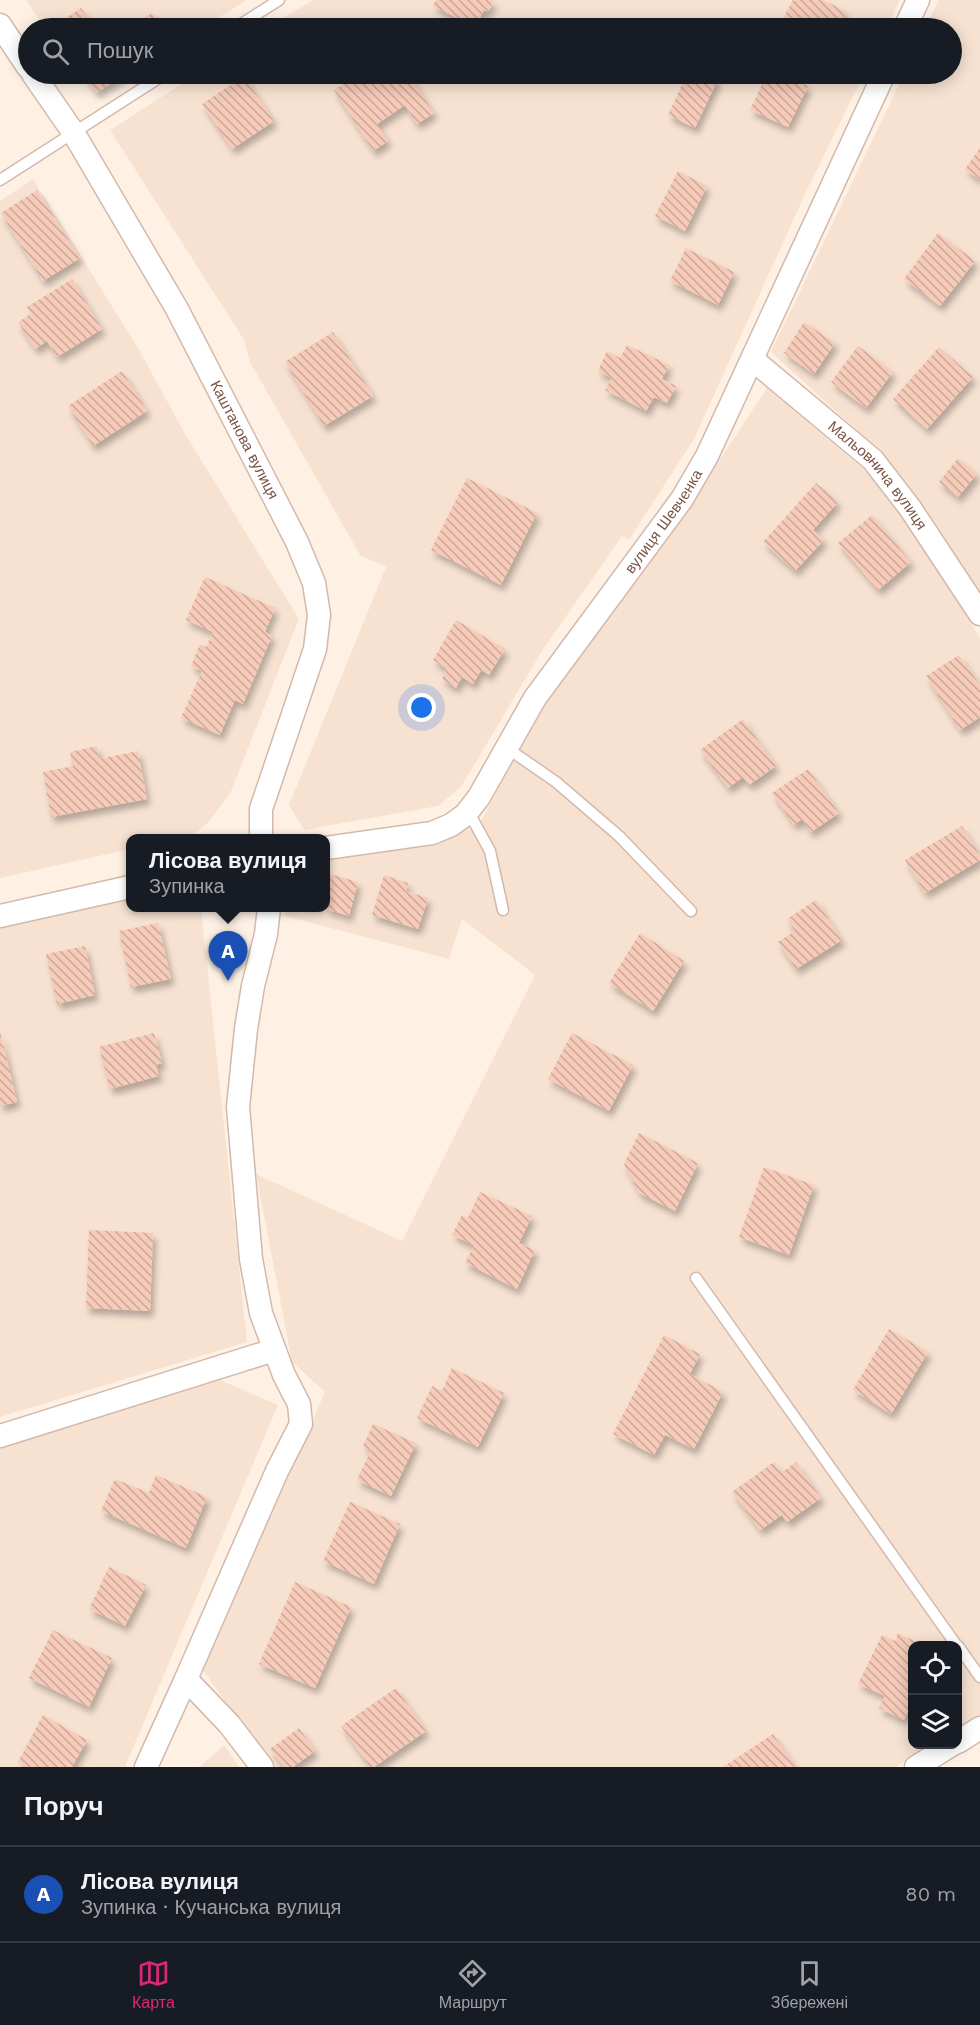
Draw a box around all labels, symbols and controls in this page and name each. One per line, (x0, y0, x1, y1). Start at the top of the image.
search box (18, 18, 962, 84)
icon: search (39, 35, 72, 68)
text: Пошук (87, 38, 153, 63)
street label: Каштанова вулиця (206, 378, 282, 502)
street label: Мальовнича вулиця (824, 417, 931, 533)
street label: вулиця Шевченка (621, 466, 707, 577)
your location (407, 693, 436, 722)
popup (126, 834, 330, 912)
text: Лісова вулиця (149, 848, 307, 873)
text: Зупинка (149, 874, 225, 898)
pin: A (208, 932, 248, 981)
map controls (908, 1641, 962, 1749)
button: locate (908, 1641, 962, 1695)
button: layers (908, 1695, 962, 1749)
text: Поруч (24, 1791, 104, 1821)
text: Лісова вулиця (81, 1869, 239, 1894)
text: A (37, 1882, 50, 1906)
text: 80 m (905, 1882, 956, 1906)
text: Зупинка · Кучанська вулиця (81, 1895, 341, 1919)
tab: Карта (132, 1957, 175, 2012)
tab: Маршрут (439, 1957, 507, 2012)
tab: Збережені (771, 1957, 848, 2012)

